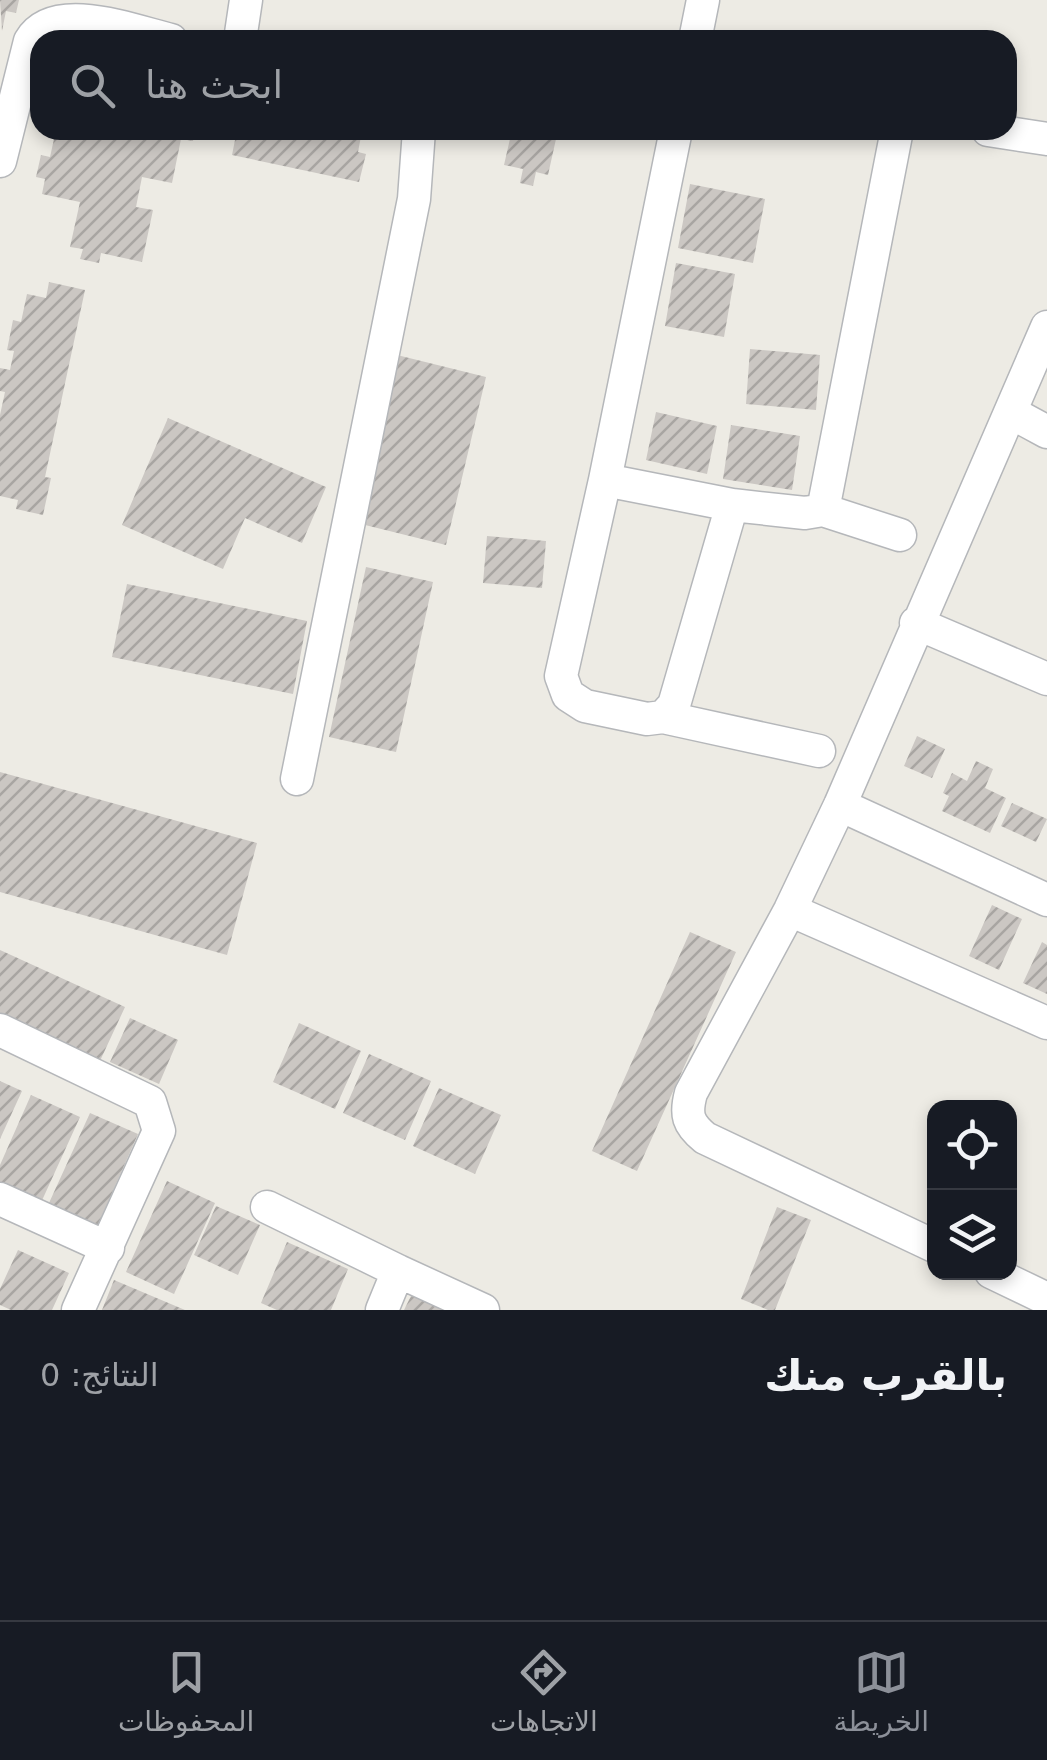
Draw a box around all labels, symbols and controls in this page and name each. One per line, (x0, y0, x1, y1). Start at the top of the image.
search box (30, 30, 1017, 140)
icon: search (65, 58, 120, 113)
text: ابحث هنا (145, 63, 283, 107)
map controls (927, 1100, 1017, 1280)
button: locate (927, 1100, 1017, 1190)
button: layers (927, 1190, 1017, 1280)
text: بالقرب منك (764, 1351, 1007, 1400)
text: النتائج: 0 (40, 1356, 159, 1394)
tab: المحفوظات (118, 1645, 254, 1738)
tab: الاتجاهات (490, 1645, 598, 1738)
tab: الخريطة (834, 1645, 929, 1738)

